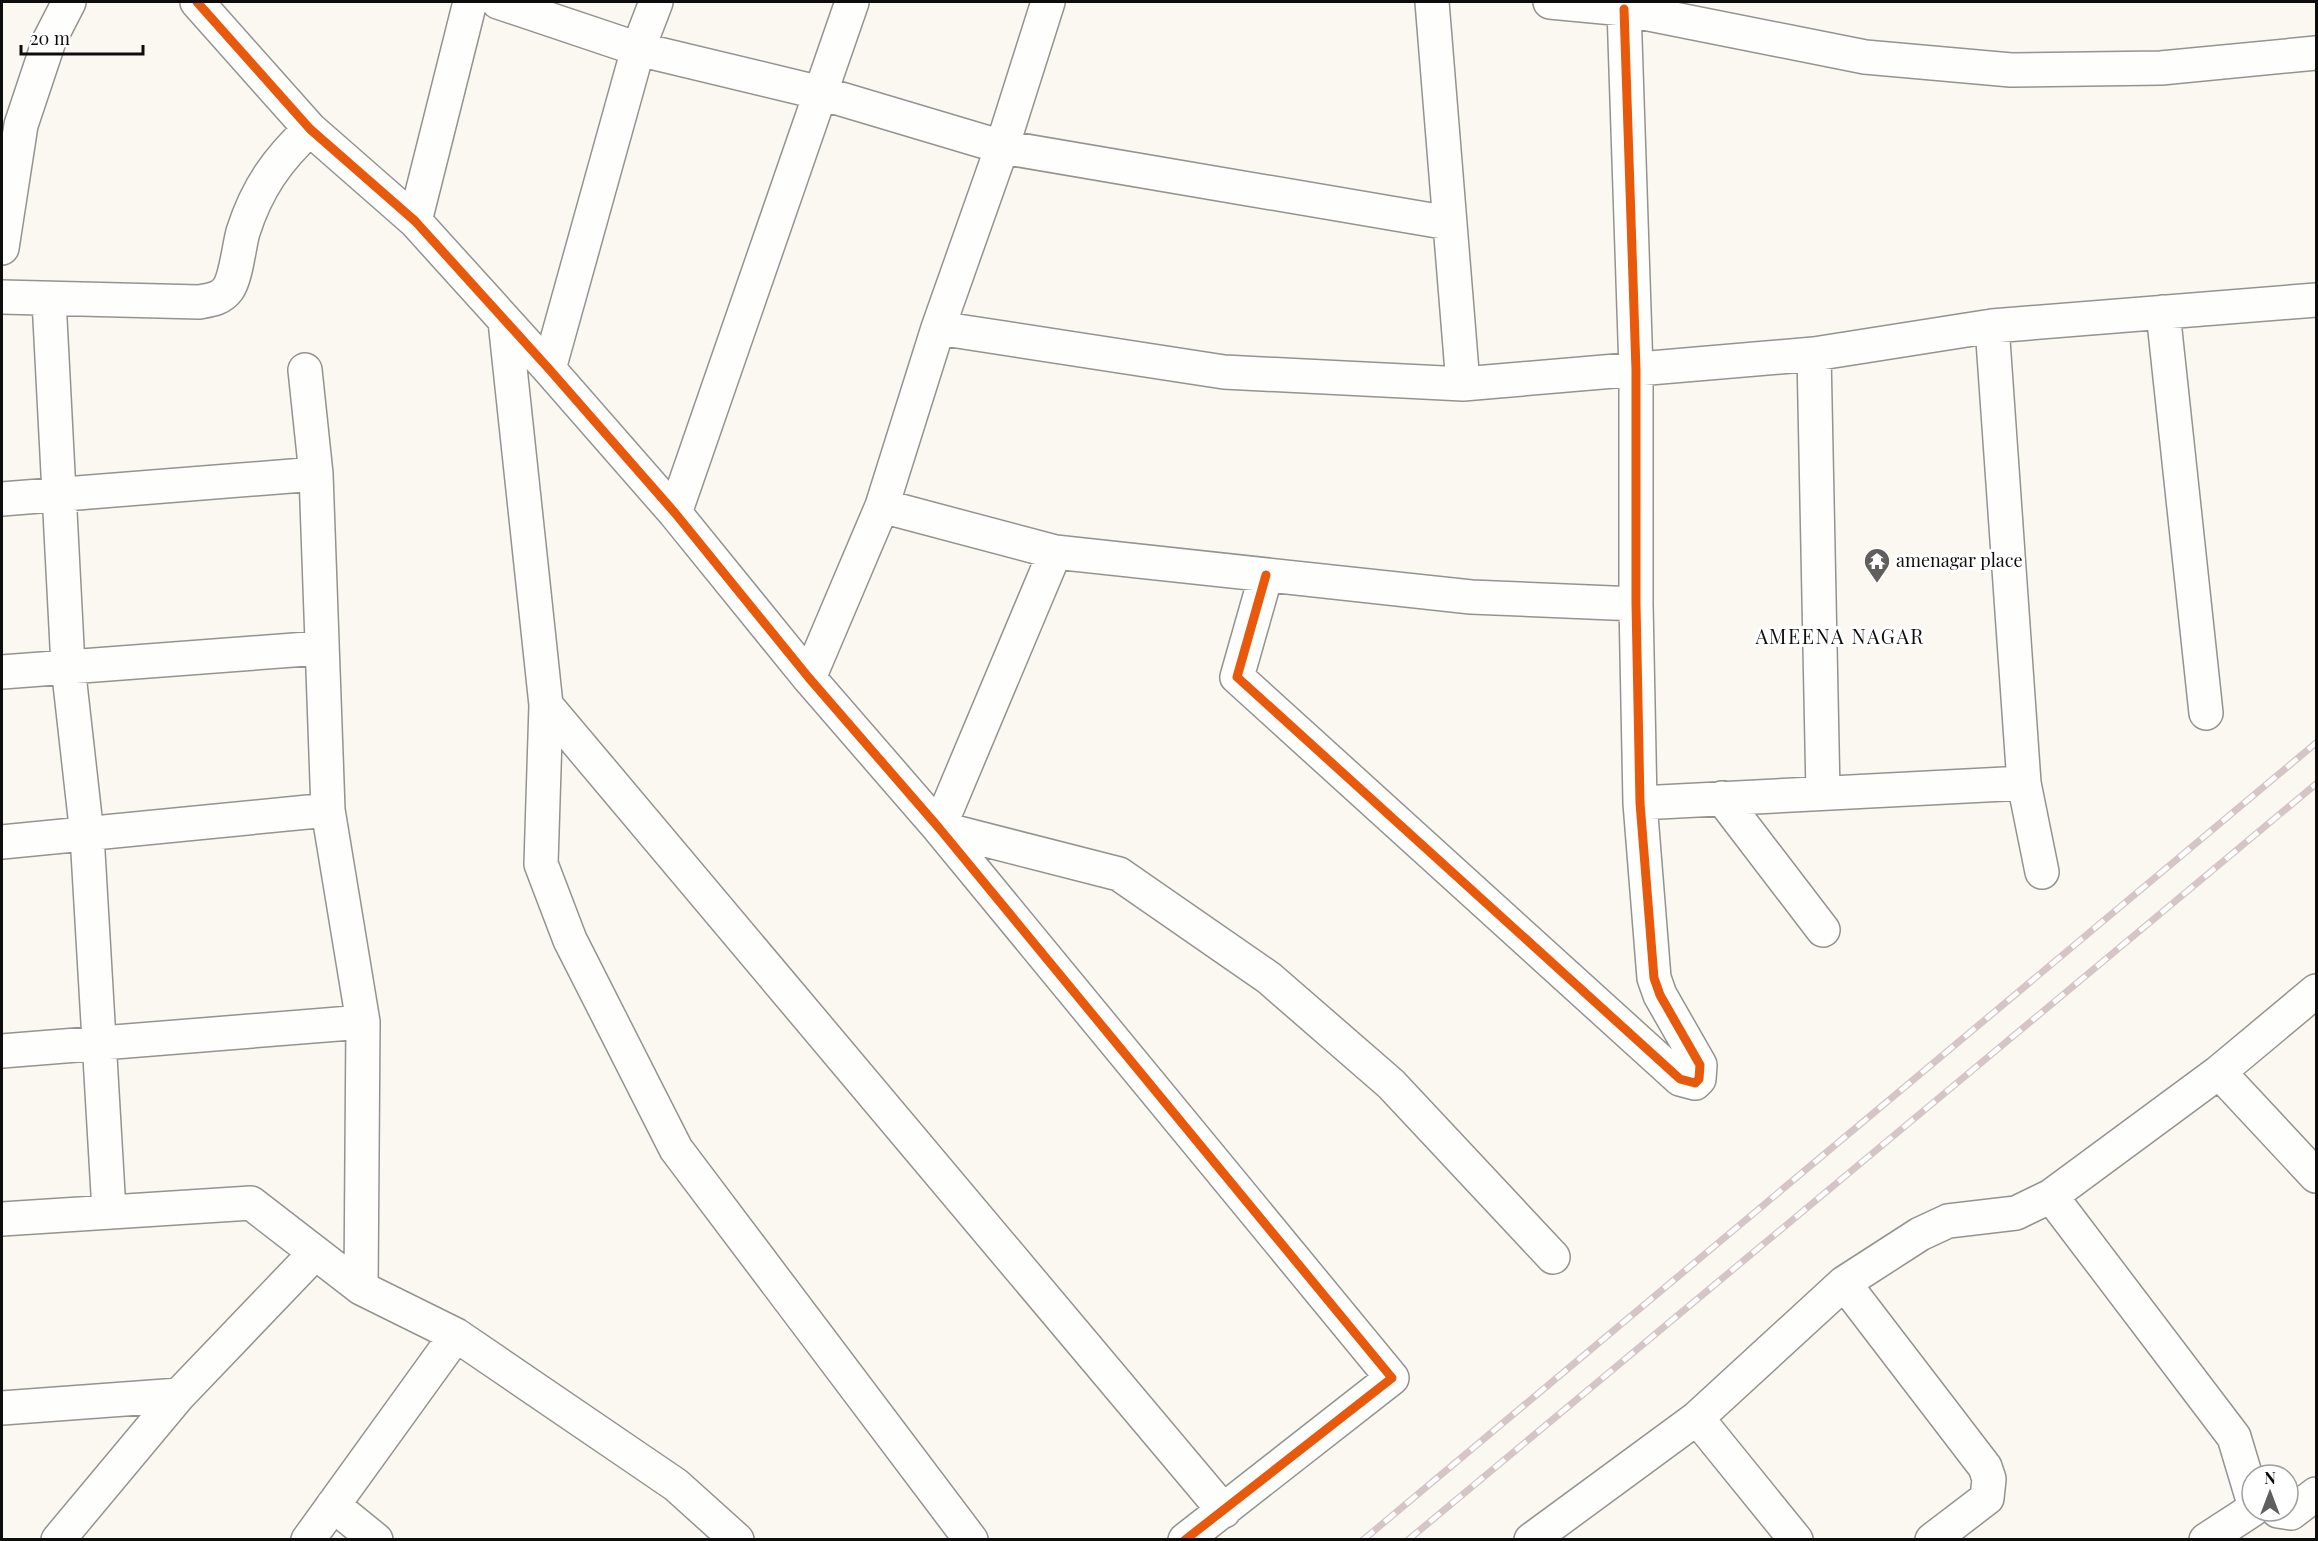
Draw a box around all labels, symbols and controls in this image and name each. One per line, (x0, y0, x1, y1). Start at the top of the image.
scale bar (21, 18, 142, 56)
text: 20 m (30, 26, 70, 50)
temple icon: amenagar place (1862, 546, 1892, 584)
place label: amenagar place (1896, 548, 2023, 572)
district label: AMEENA NAGAR (1754, 622, 1925, 649)
north arrow (2240, 1463, 2300, 1523)
text: N (2264, 1467, 2276, 1488)

